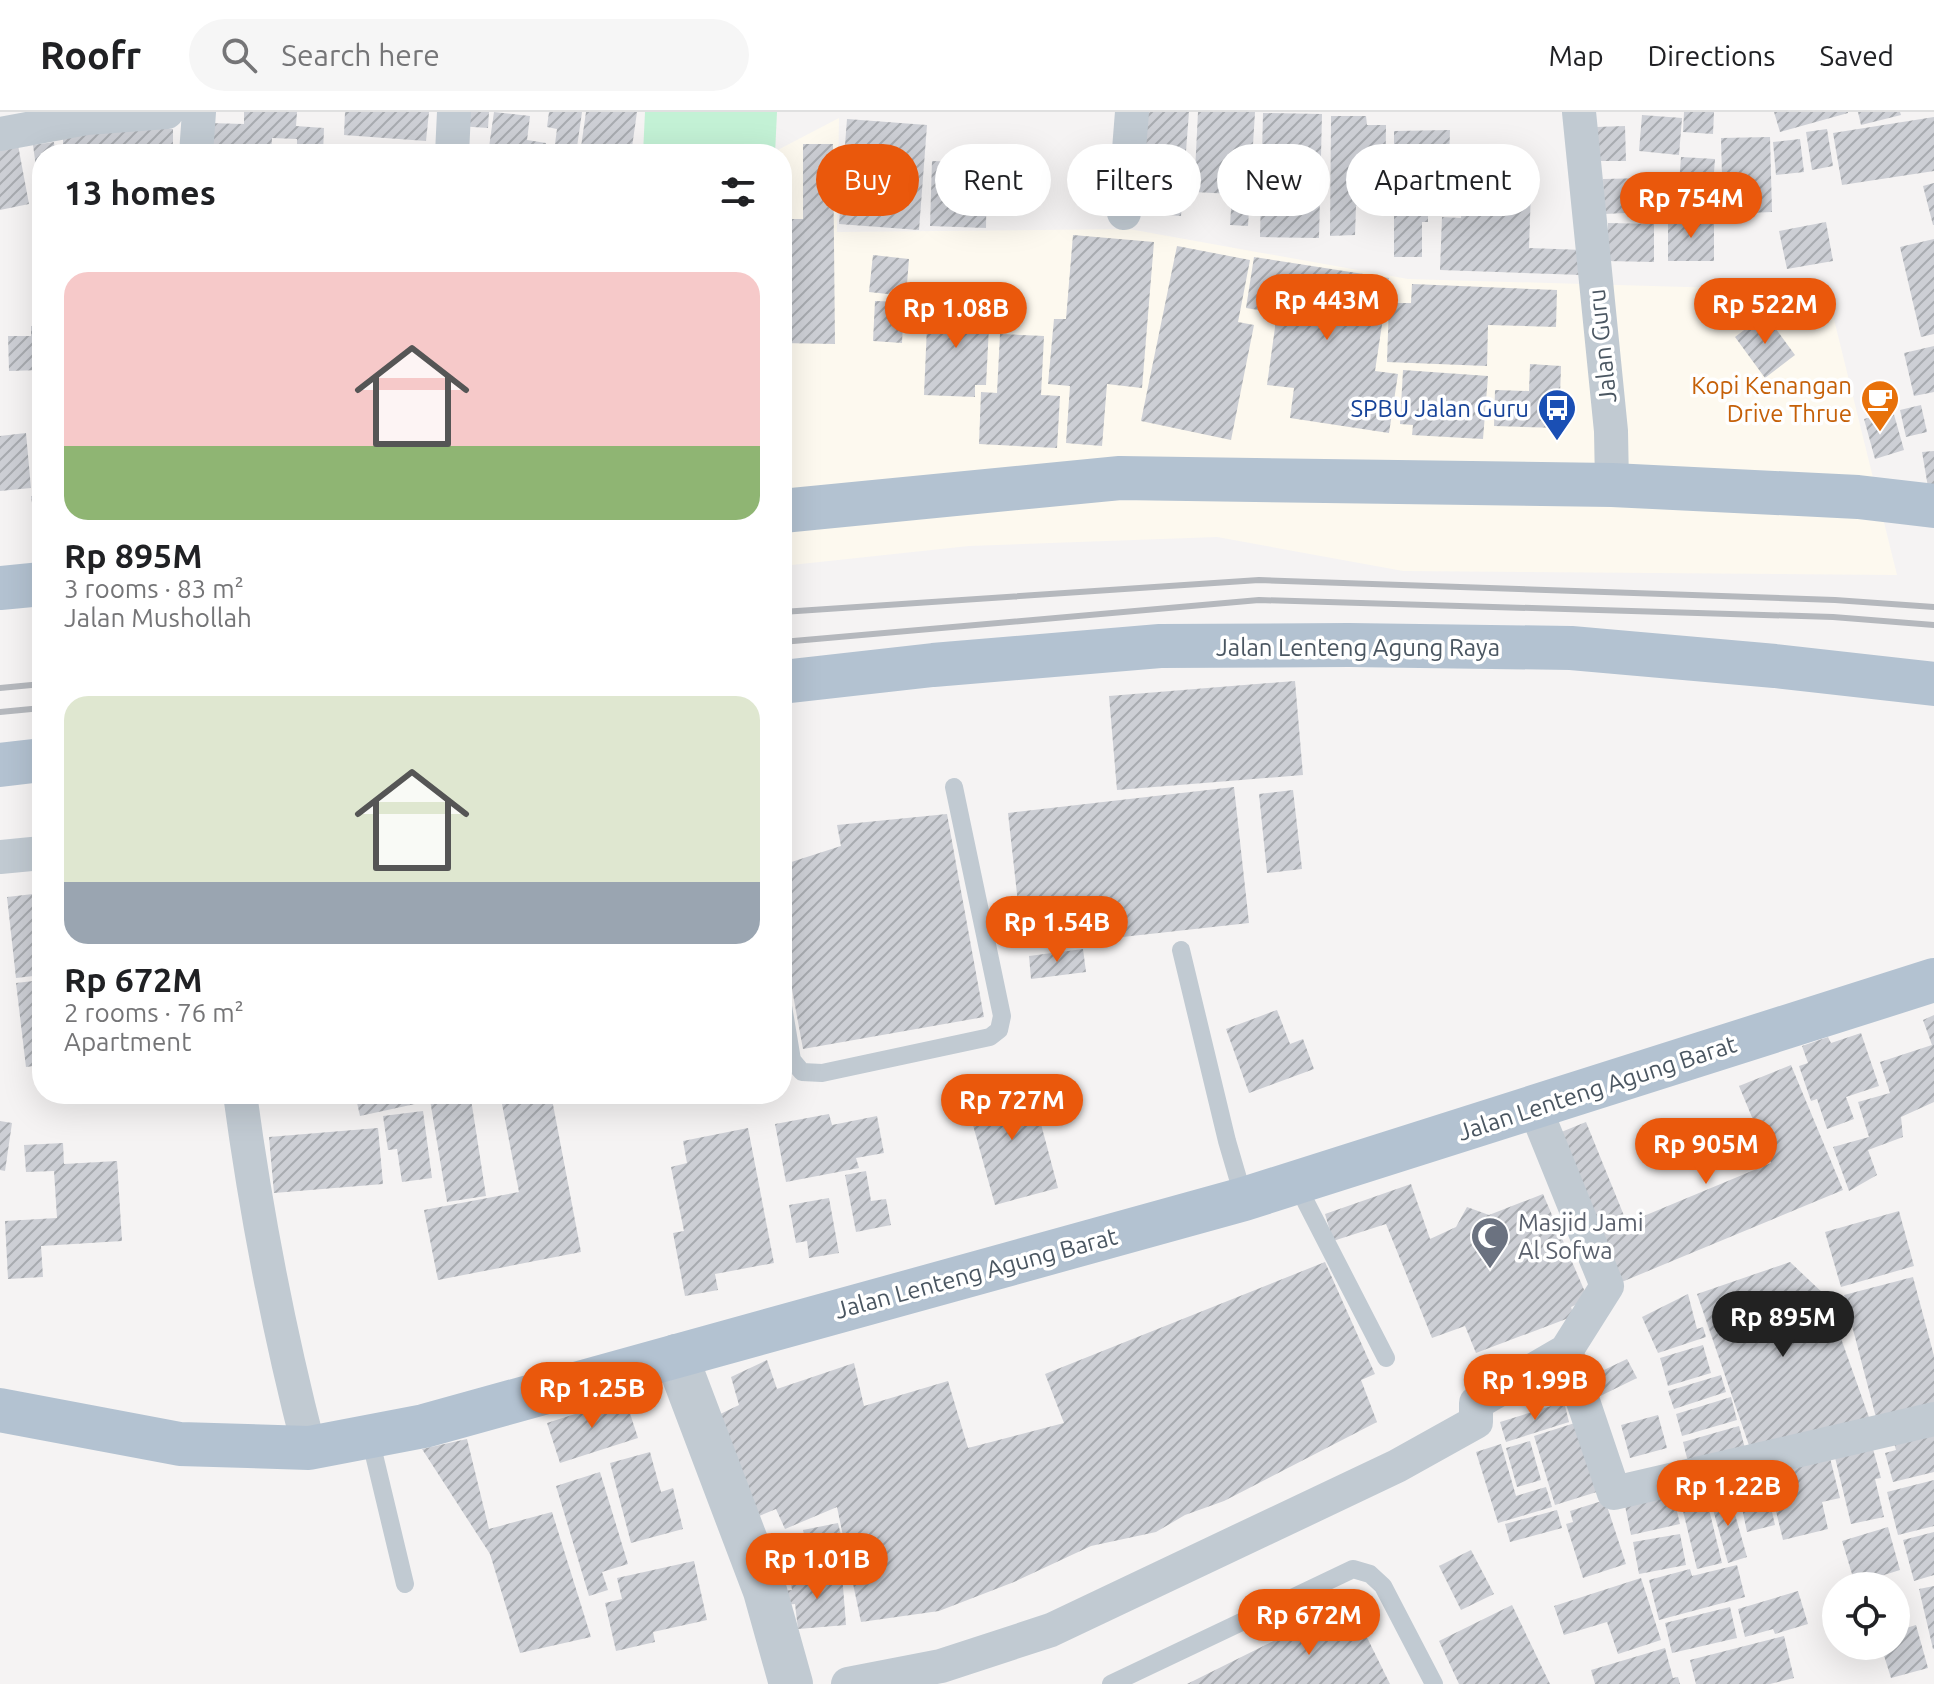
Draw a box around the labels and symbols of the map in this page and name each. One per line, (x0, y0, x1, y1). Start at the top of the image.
pin: Rp 754M (1617, 172, 1765, 240)
pin: Rp 443M (1253, 274, 1401, 342)
pin: Rp 522M (1691, 278, 1839, 346)
pin: Rp 1.08B (873, 282, 1039, 350)
street label: Jalan Guru (1583, 288, 1621, 404)
place label: Kopi Kenangan Drive Thrue (1691, 372, 1852, 427)
cafe icon: Kopi Kenangan Drive Thrue (1859, 378, 1901, 433)
bus stop icon: SPBU Jalan Guru (1536, 387, 1578, 442)
place label: SPBU Jalan Guru (1351, 395, 1529, 422)
street label: Jalan Lenteng Agung Raya (1216, 634, 1500, 661)
pin: Rp 1.54B (974, 896, 1140, 964)
street label: Jalan Lenteng Agung Barat (1454, 1030, 1740, 1146)
pin: Rp 727M (938, 1074, 1086, 1142)
pin: Rp 905M (1632, 1118, 1780, 1186)
place label: Masjid Jami Al Sofwa (1518, 1209, 1644, 1264)
mosque icon: Masjid Jami Al Sofwa (1469, 1215, 1511, 1270)
street label: Jalan Lenteng Agung Barat (832, 1222, 1121, 1324)
pin: Rp 895M (1709, 1291, 1857, 1359)
pin: Rp 1.99B (1452, 1354, 1618, 1422)
pin: Rp 1.25B (509, 1362, 675, 1430)
pin: Rp 1.22B (1645, 1460, 1811, 1528)
pin: Rp 1.01B (734, 1533, 900, 1601)
pin: Rp 672M (1235, 1589, 1383, 1657)

